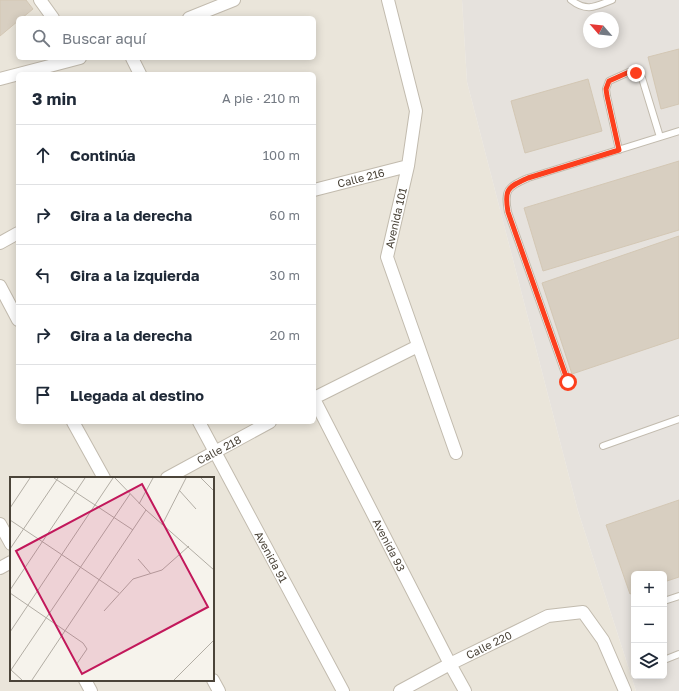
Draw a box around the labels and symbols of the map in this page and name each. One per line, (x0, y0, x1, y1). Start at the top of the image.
north arrow (583, 12, 619, 48)
route end (627, 64, 645, 82)
street label: Calle 216 (336, 165, 386, 190)
street label: Avenida 101 (382, 186, 409, 250)
route start (559, 373, 577, 391)
street label: Calle 218 (194, 432, 243, 467)
inset map (10, 477, 214, 681)
street label: Avenida 93 (371, 516, 408, 573)
street label: Avenida 91 (252, 529, 290, 585)
street label: Calle 220 (464, 628, 514, 661)

